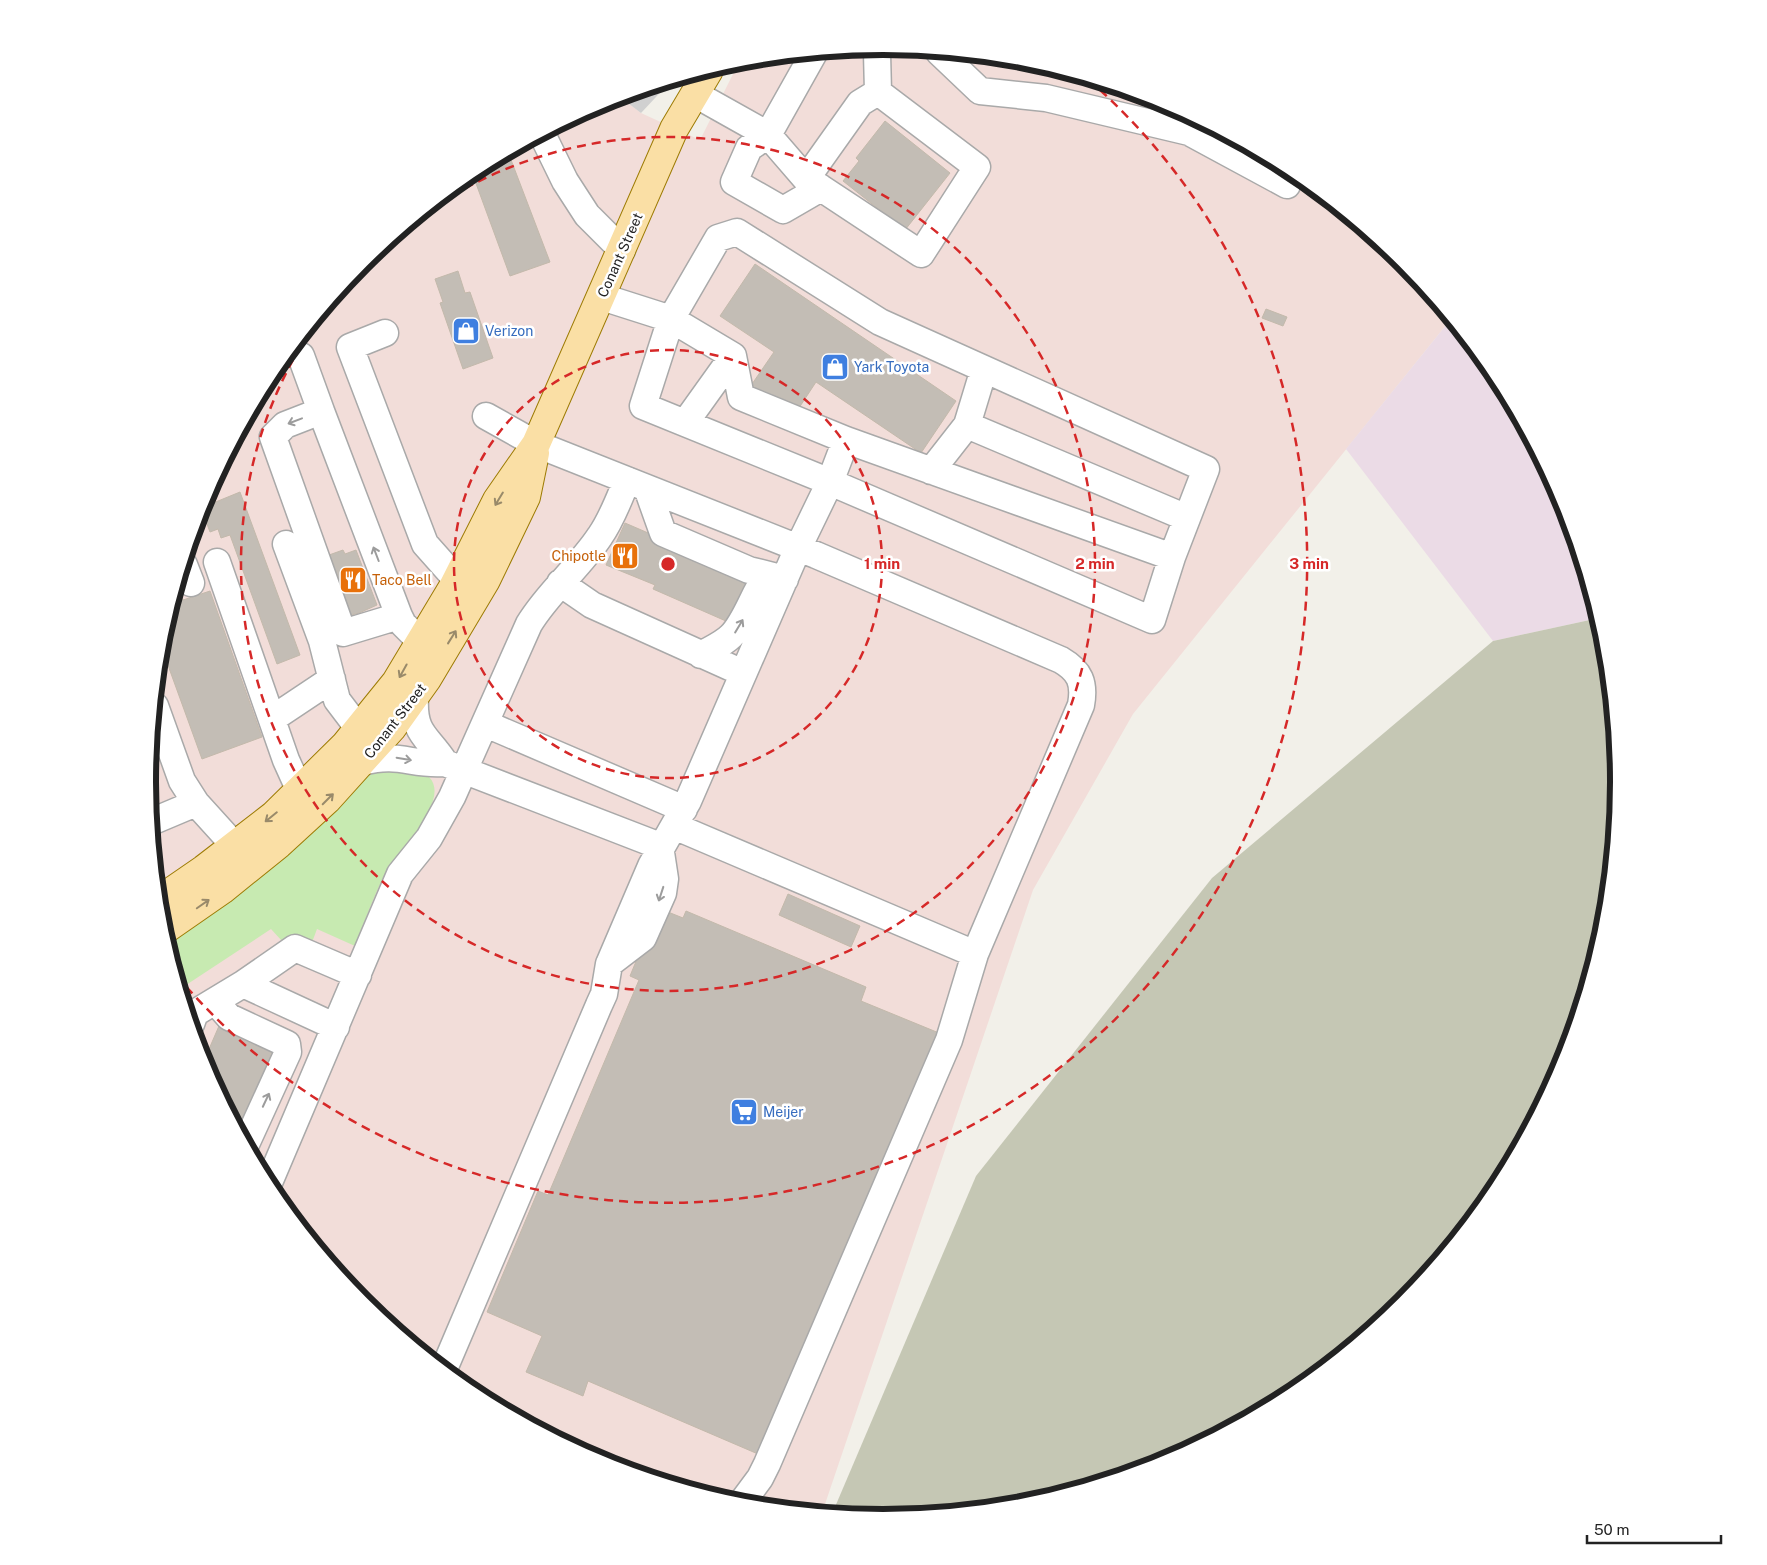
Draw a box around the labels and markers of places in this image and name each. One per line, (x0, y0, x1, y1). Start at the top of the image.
shop icon: Verizon (451, 316, 481, 346)
place label: Verizon (485, 323, 533, 339)
shop icon: Yark Toyota (820, 352, 850, 382)
place label: Yark Toyota (854, 359, 929, 375)
restaurant icon: Chipotle (610, 541, 640, 571)
place label: Chipotle (552, 548, 606, 564)
centre of rings (659, 555, 677, 573)
restaurant icon: Taco Bell (338, 565, 368, 595)
place label: Taco Bell (372, 572, 432, 588)
supermarket icon: Meijer (729, 1097, 759, 1127)
place label: Meijer (763, 1104, 804, 1120)

